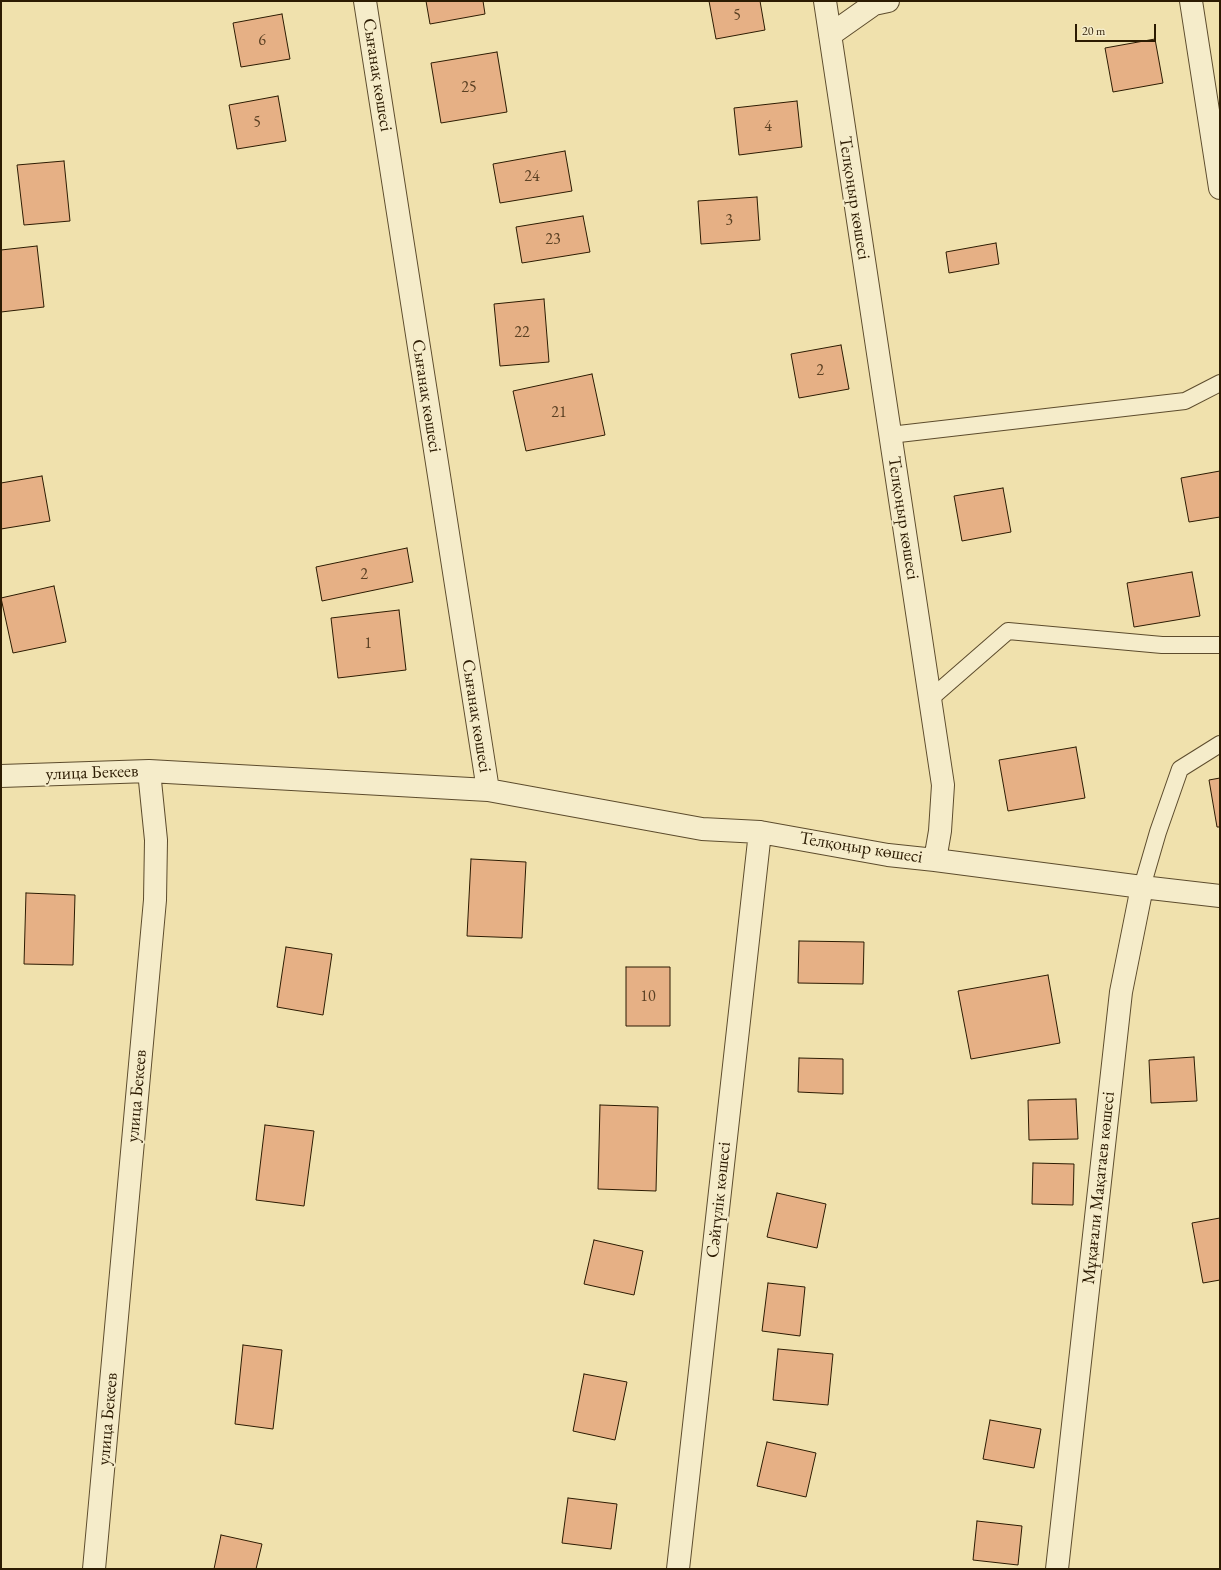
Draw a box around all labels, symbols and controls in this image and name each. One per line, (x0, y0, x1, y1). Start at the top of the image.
house number: 5 (733, 6, 741, 26)
scale bar (1077, 16, 1158, 42)
street label: Сығанақ көшесі (357, 17, 397, 133)
text: 20 m (1082, 23, 1105, 39)
house number: 6 (258, 31, 266, 51)
house number: 25 (461, 78, 477, 98)
house number: 5 (253, 113, 261, 133)
house number: 4 (764, 117, 772, 137)
street label: Телқоңыр көшесі (834, 135, 874, 261)
house number: 24 (524, 167, 540, 187)
house number: 3 (725, 211, 733, 231)
house number: 23 (545, 230, 561, 250)
house number: 22 (514, 323, 530, 343)
street label: Сығанақ көшесі (406, 338, 446, 454)
house number: 2 (816, 361, 824, 381)
house number: 21 (551, 403, 567, 423)
street label: Телқоңыр көшесі (883, 455, 923, 581)
house number: 2 (360, 565, 368, 585)
house number: 1 (364, 634, 372, 654)
street label: Сығанақ көшесі (456, 658, 496, 774)
street label: улица Бекеев (45, 761, 139, 785)
street label: Телқоңыр көшесі (798, 828, 924, 868)
house number: 10 (640, 987, 656, 1007)
street label: улица Бекеев (122, 1049, 152, 1143)
street label: Мұқағали Мақатаев көшесі (1078, 1091, 1120, 1285)
street label: Сәйгүлік көшесі (702, 1141, 736, 1259)
street label: улица Бекеев (93, 1372, 123, 1466)

